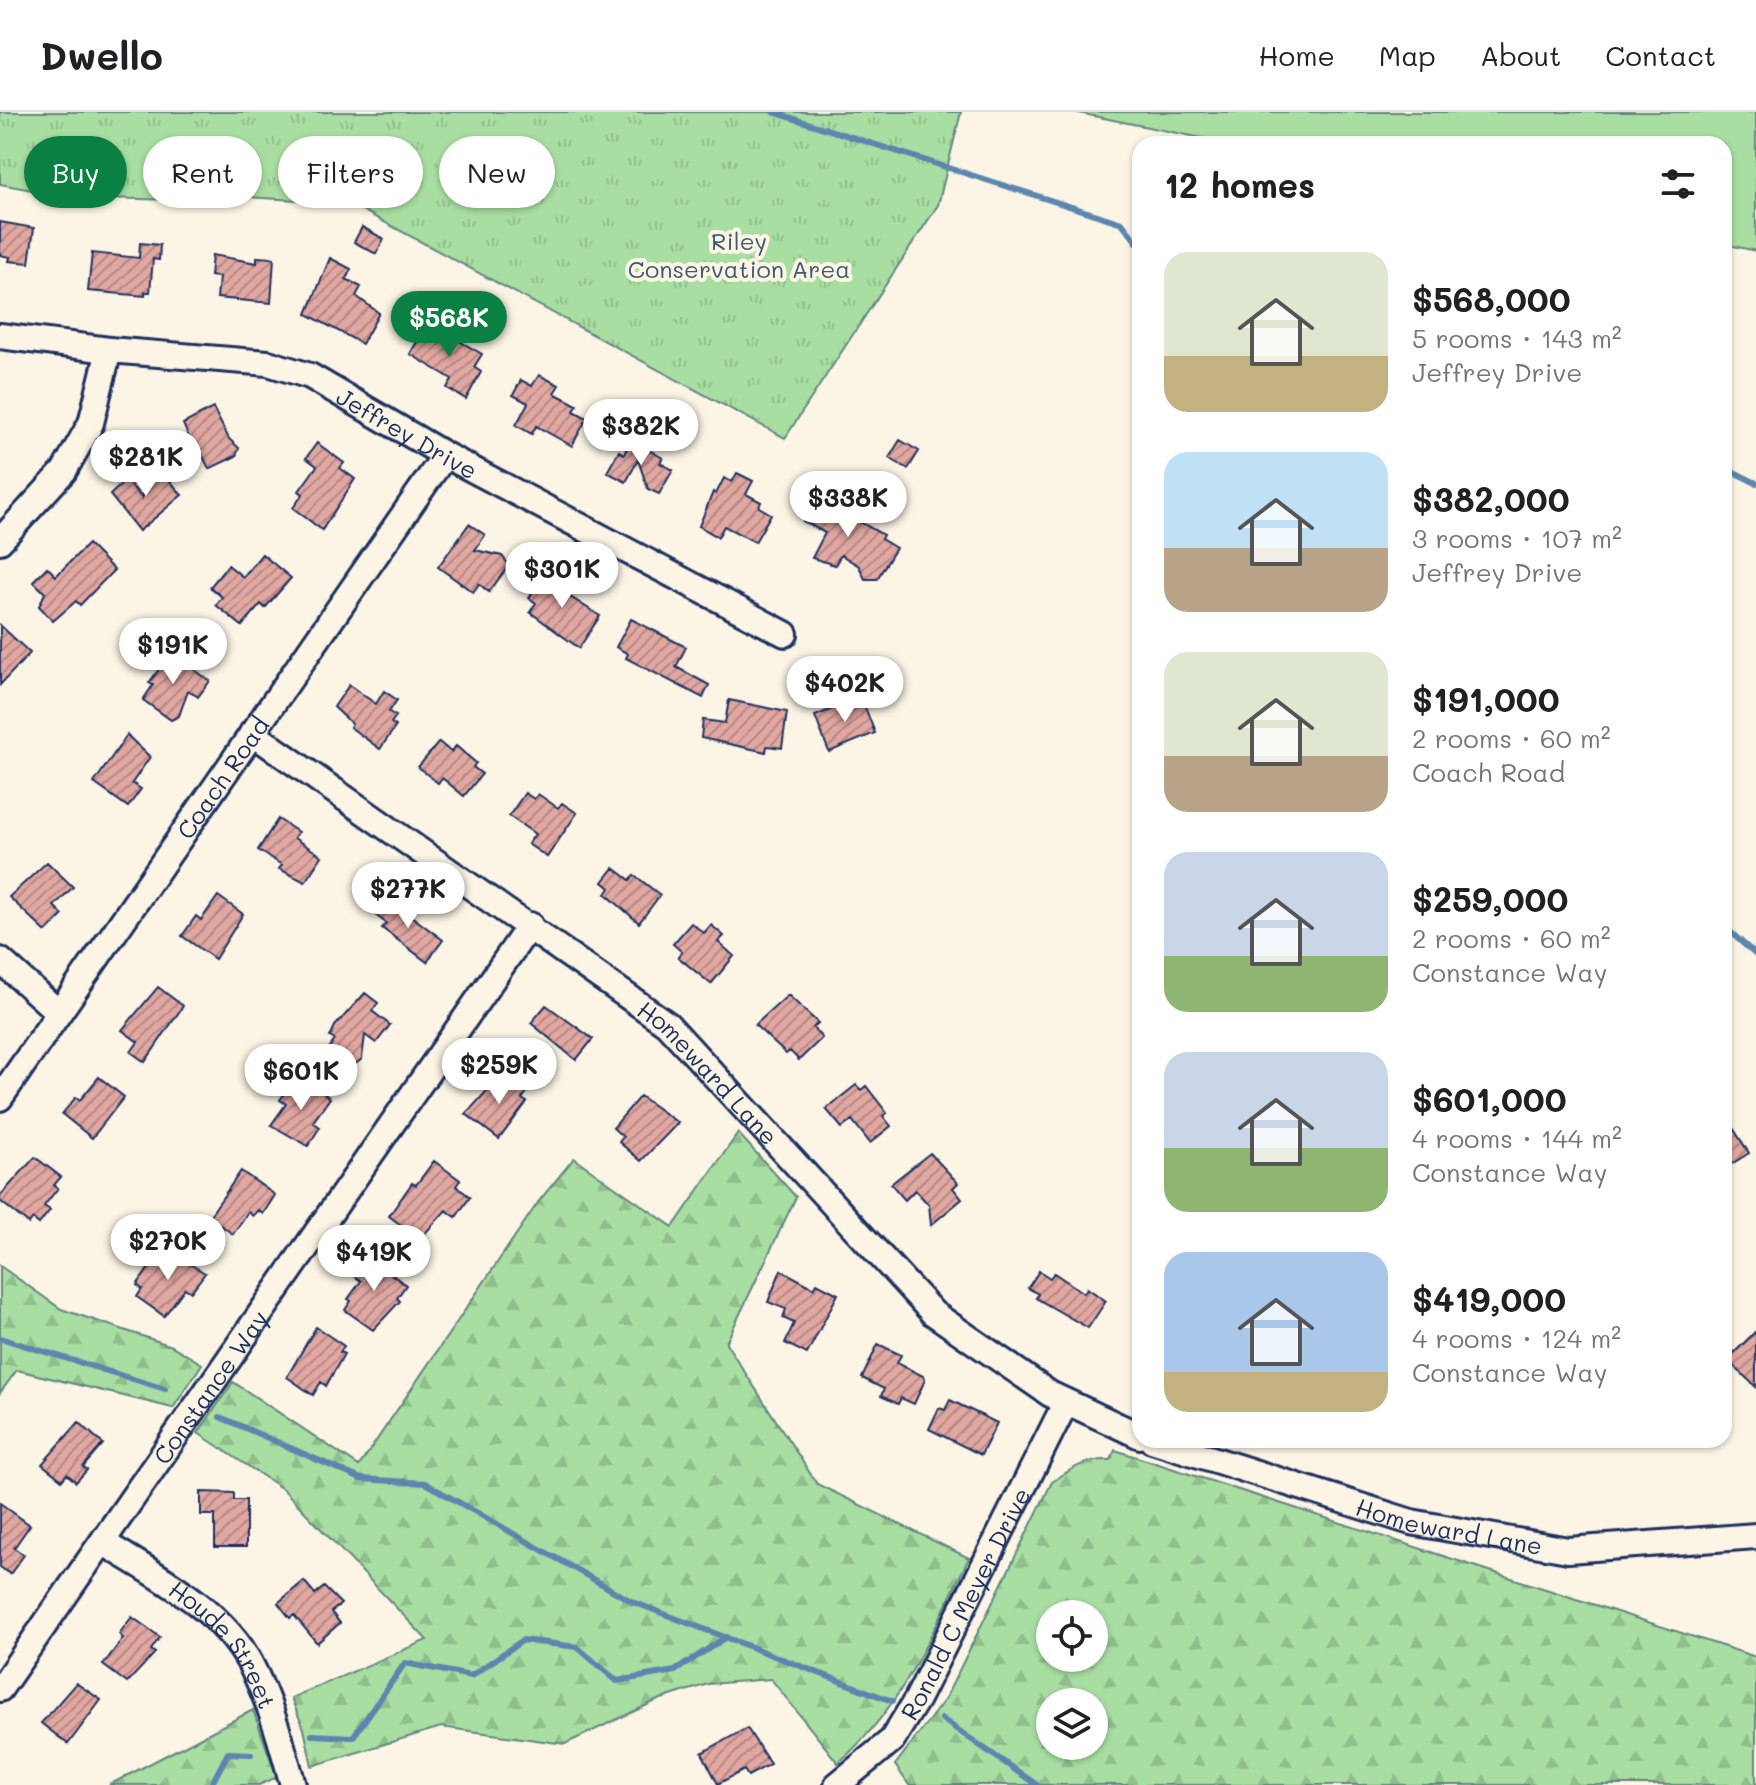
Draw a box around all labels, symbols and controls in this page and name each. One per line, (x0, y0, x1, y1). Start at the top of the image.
text: Dwello (40, 30, 163, 80)
text: Home (1259, 37, 1335, 73)
text: Map (1379, 37, 1436, 73)
text: About (1480, 37, 1561, 73)
text: Contact (1605, 37, 1716, 73)
chip: Buy (24, 136, 127, 208)
chip: Rent (143, 136, 262, 208)
chip: Filters (278, 136, 423, 208)
chip: New (439, 136, 555, 208)
text: 12 homes (1164, 162, 1315, 207)
icon: filters (1656, 162, 1700, 206)
park label: Riley Conservation Area (628, 225, 850, 284)
text: $568,000 (1412, 276, 1571, 321)
icon: home (1228, 284, 1324, 380)
pin: $568K (393, 291, 505, 359)
text: $568K (409, 300, 489, 334)
text: 5 rooms · 143 m² (1412, 321, 1622, 355)
text: Jeffrey Drive (1412, 355, 1582, 389)
street label: Jeffrey Drive (331, 380, 483, 485)
pin: $382K (585, 399, 697, 467)
text: $382K (601, 408, 681, 442)
pin: $281K (90, 430, 202, 498)
text: $281K (108, 439, 184, 473)
pin: $338K (792, 471, 904, 539)
text: $382,000 (1412, 476, 1570, 521)
text: $338K (808, 480, 888, 514)
icon: home (1228, 484, 1324, 580)
text: 3 rooms · 107 m² (1412, 521, 1622, 555)
pin: $301K (506, 542, 618, 610)
text: $301K (523, 551, 601, 585)
text: Jeffrey Drive (1412, 555, 1582, 589)
pin: $191K (117, 618, 229, 686)
text: $191K (137, 627, 209, 661)
pin: $402K (789, 656, 901, 724)
text: $402K (805, 665, 885, 699)
text: $191,000 (1412, 676, 1560, 721)
icon: home (1228, 684, 1324, 780)
street label: Coach Road (169, 710, 275, 844)
text: 2 rooms · 60 m² (1412, 721, 1611, 755)
text: Coach Road (1412, 755, 1565, 789)
pin: $277K (352, 862, 464, 930)
text: $277K (370, 871, 446, 905)
text: $259,000 (1412, 876, 1568, 921)
icon: home (1228, 884, 1324, 980)
text: 2 rooms · 60 m² (1412, 921, 1611, 955)
text: Constance Way (1412, 955, 1607, 989)
street label: Homeward Lane (632, 993, 785, 1151)
pin: $259K (443, 1038, 555, 1106)
pin: $601K (245, 1044, 357, 1112)
text: $259K (460, 1047, 538, 1081)
text: $601K (262, 1053, 340, 1087)
text: $601,000 (1412, 1076, 1567, 1121)
icon: home (1228, 1084, 1324, 1180)
text: 4 rooms · 144 m² (1412, 1121, 1622, 1155)
text: Constance Way (1412, 1155, 1607, 1189)
pin: $270K (112, 1214, 224, 1282)
text: $270K (129, 1223, 207, 1257)
pin: $419K (318, 1225, 430, 1293)
text: $419K (336, 1234, 412, 1268)
text: $419,000 (1412, 1276, 1566, 1321)
icon: home (1228, 1284, 1324, 1380)
street label: Constance Way (146, 1304, 274, 1470)
text: 4 rooms · 124 m² (1412, 1321, 1621, 1355)
text: Constance Way (1412, 1355, 1607, 1389)
street label: Ronald C Meyer Drive (893, 1482, 1036, 1725)
street label: Homeward Lane (1352, 1490, 1545, 1561)
street label: Houde Street (164, 1573, 284, 1712)
map controls (1036, 1600, 1108, 1760)
button: locate (1036, 1600, 1108, 1672)
button: layers (1036, 1688, 1108, 1760)

